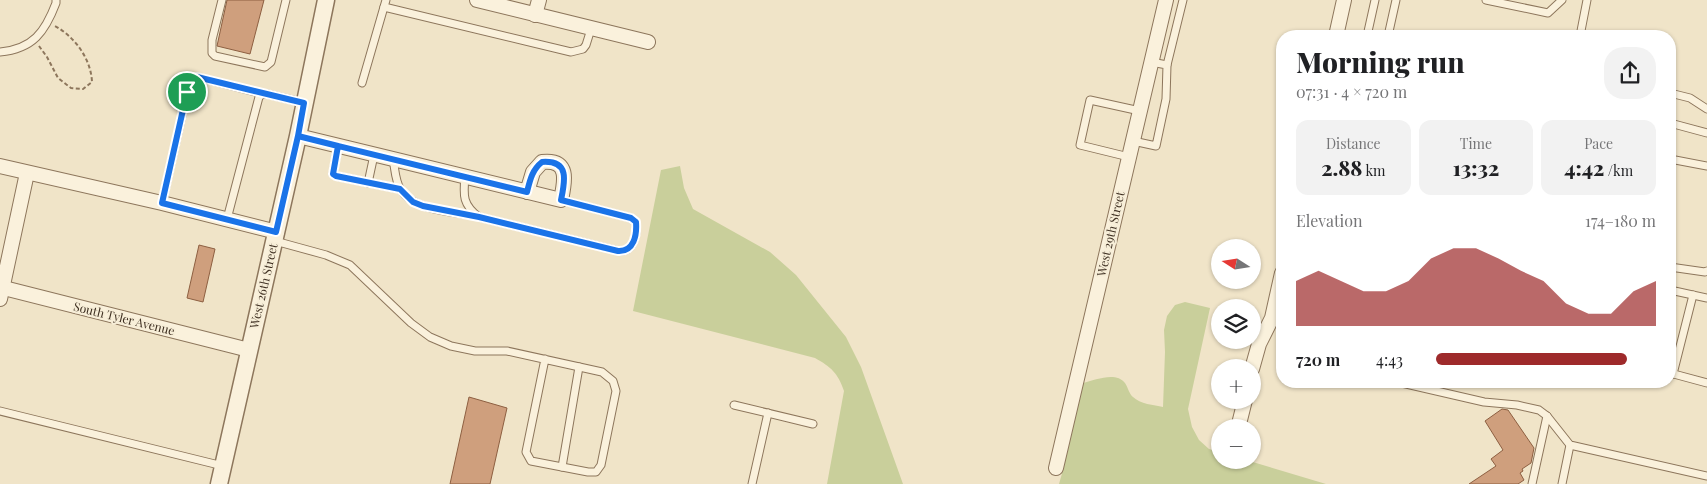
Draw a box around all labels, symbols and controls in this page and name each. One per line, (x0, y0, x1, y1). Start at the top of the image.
text: Morning run (1296, 43, 1465, 80)
button: share (1604, 47, 1656, 99)
pin (166, 71, 208, 113)
icon: arrive (173, 78, 201, 106)
text: 07:31 · 4 × 720 m (1296, 81, 1407, 102)
text: Distance (1326, 134, 1381, 153)
text: Time (1460, 134, 1492, 153)
text: Pace (1584, 134, 1613, 153)
text: 2.88 (1321, 153, 1362, 181)
text: 13:32 (1453, 153, 1499, 181)
text: 4:42 (1564, 153, 1604, 181)
text: km (1362, 161, 1386, 180)
text: /km (1604, 161, 1633, 180)
street label: West 29th Street (1092, 189, 1128, 279)
text: Elevation (1296, 210, 1363, 231)
text: 174–180 m (1585, 210, 1656, 231)
north arrow (1211, 239, 1261, 289)
map controls (1211, 239, 1261, 469)
street label: West 26th Street (245, 241, 281, 331)
street label: South Tyler Avenue (72, 298, 177, 338)
button: layers (1211, 299, 1261, 349)
text: 720 m (1296, 349, 1340, 370)
text: 4:43 (1376, 349, 1403, 370)
button: + (1211, 359, 1261, 409)
button: − (1211, 419, 1261, 469)

